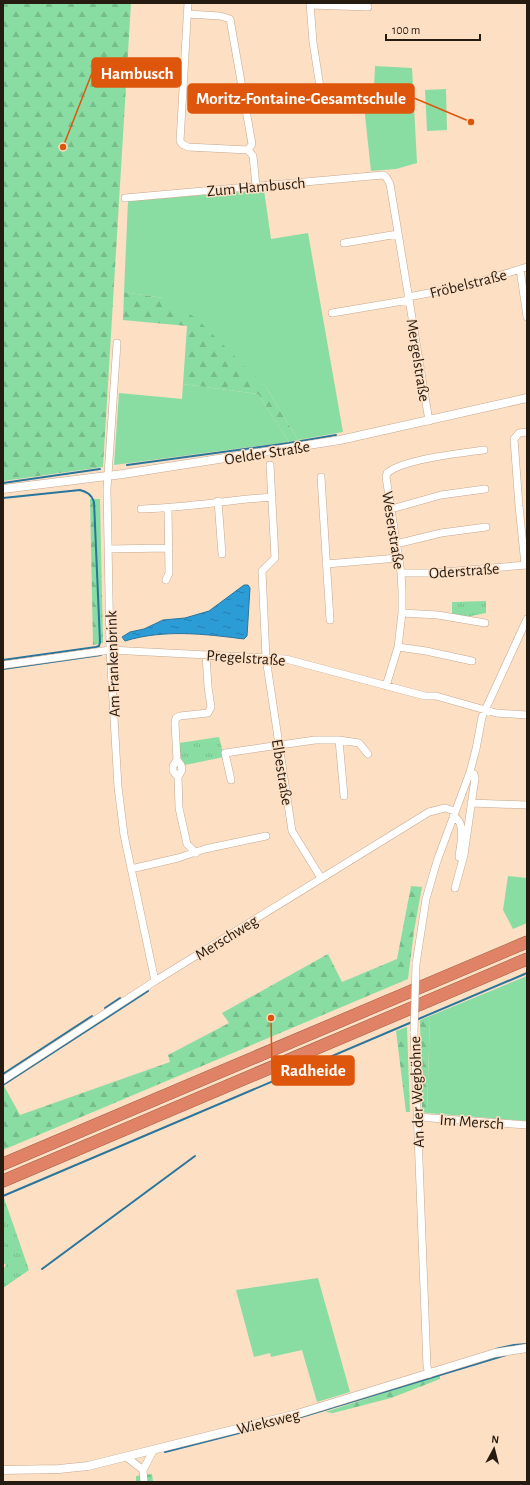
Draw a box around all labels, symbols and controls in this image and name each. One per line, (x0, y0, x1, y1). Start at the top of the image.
scale bar (386, 16, 480, 42)
text: 100 m (392, 24, 420, 36)
callout: Hambusch (92, 58, 181, 87)
text: Hambusch (100, 65, 174, 82)
callout: Moritz-Fontaine-Gesamtschule (188, 84, 414, 113)
text: Moritz-Fontaine-Gesamtschule (196, 90, 406, 107)
street label: Zum Hambusch (206, 175, 306, 199)
street label: Fröbelstraße (428, 267, 508, 301)
street label: Mergelstraße (404, 318, 432, 403)
street label: Oelder Straße (223, 438, 311, 468)
street label: Weserstraße (379, 490, 407, 570)
street label: Oderstraße (428, 561, 500, 581)
street label: Am Frankenbrink (103, 610, 123, 718)
street label: Pregelstraße (206, 647, 286, 669)
street label: Elbestraße (269, 738, 295, 806)
street label: Merschweg (192, 912, 261, 963)
street label: An der Wegböhne (407, 1036, 427, 1148)
callout: Radheide (272, 1056, 354, 1085)
text: Radheide (280, 1062, 346, 1079)
street label: Im Mersch (439, 1112, 505, 1132)
street label: Wieksweg (235, 1406, 302, 1438)
north arrow (474, 1429, 514, 1469)
text: N (491, 1434, 500, 1445)

